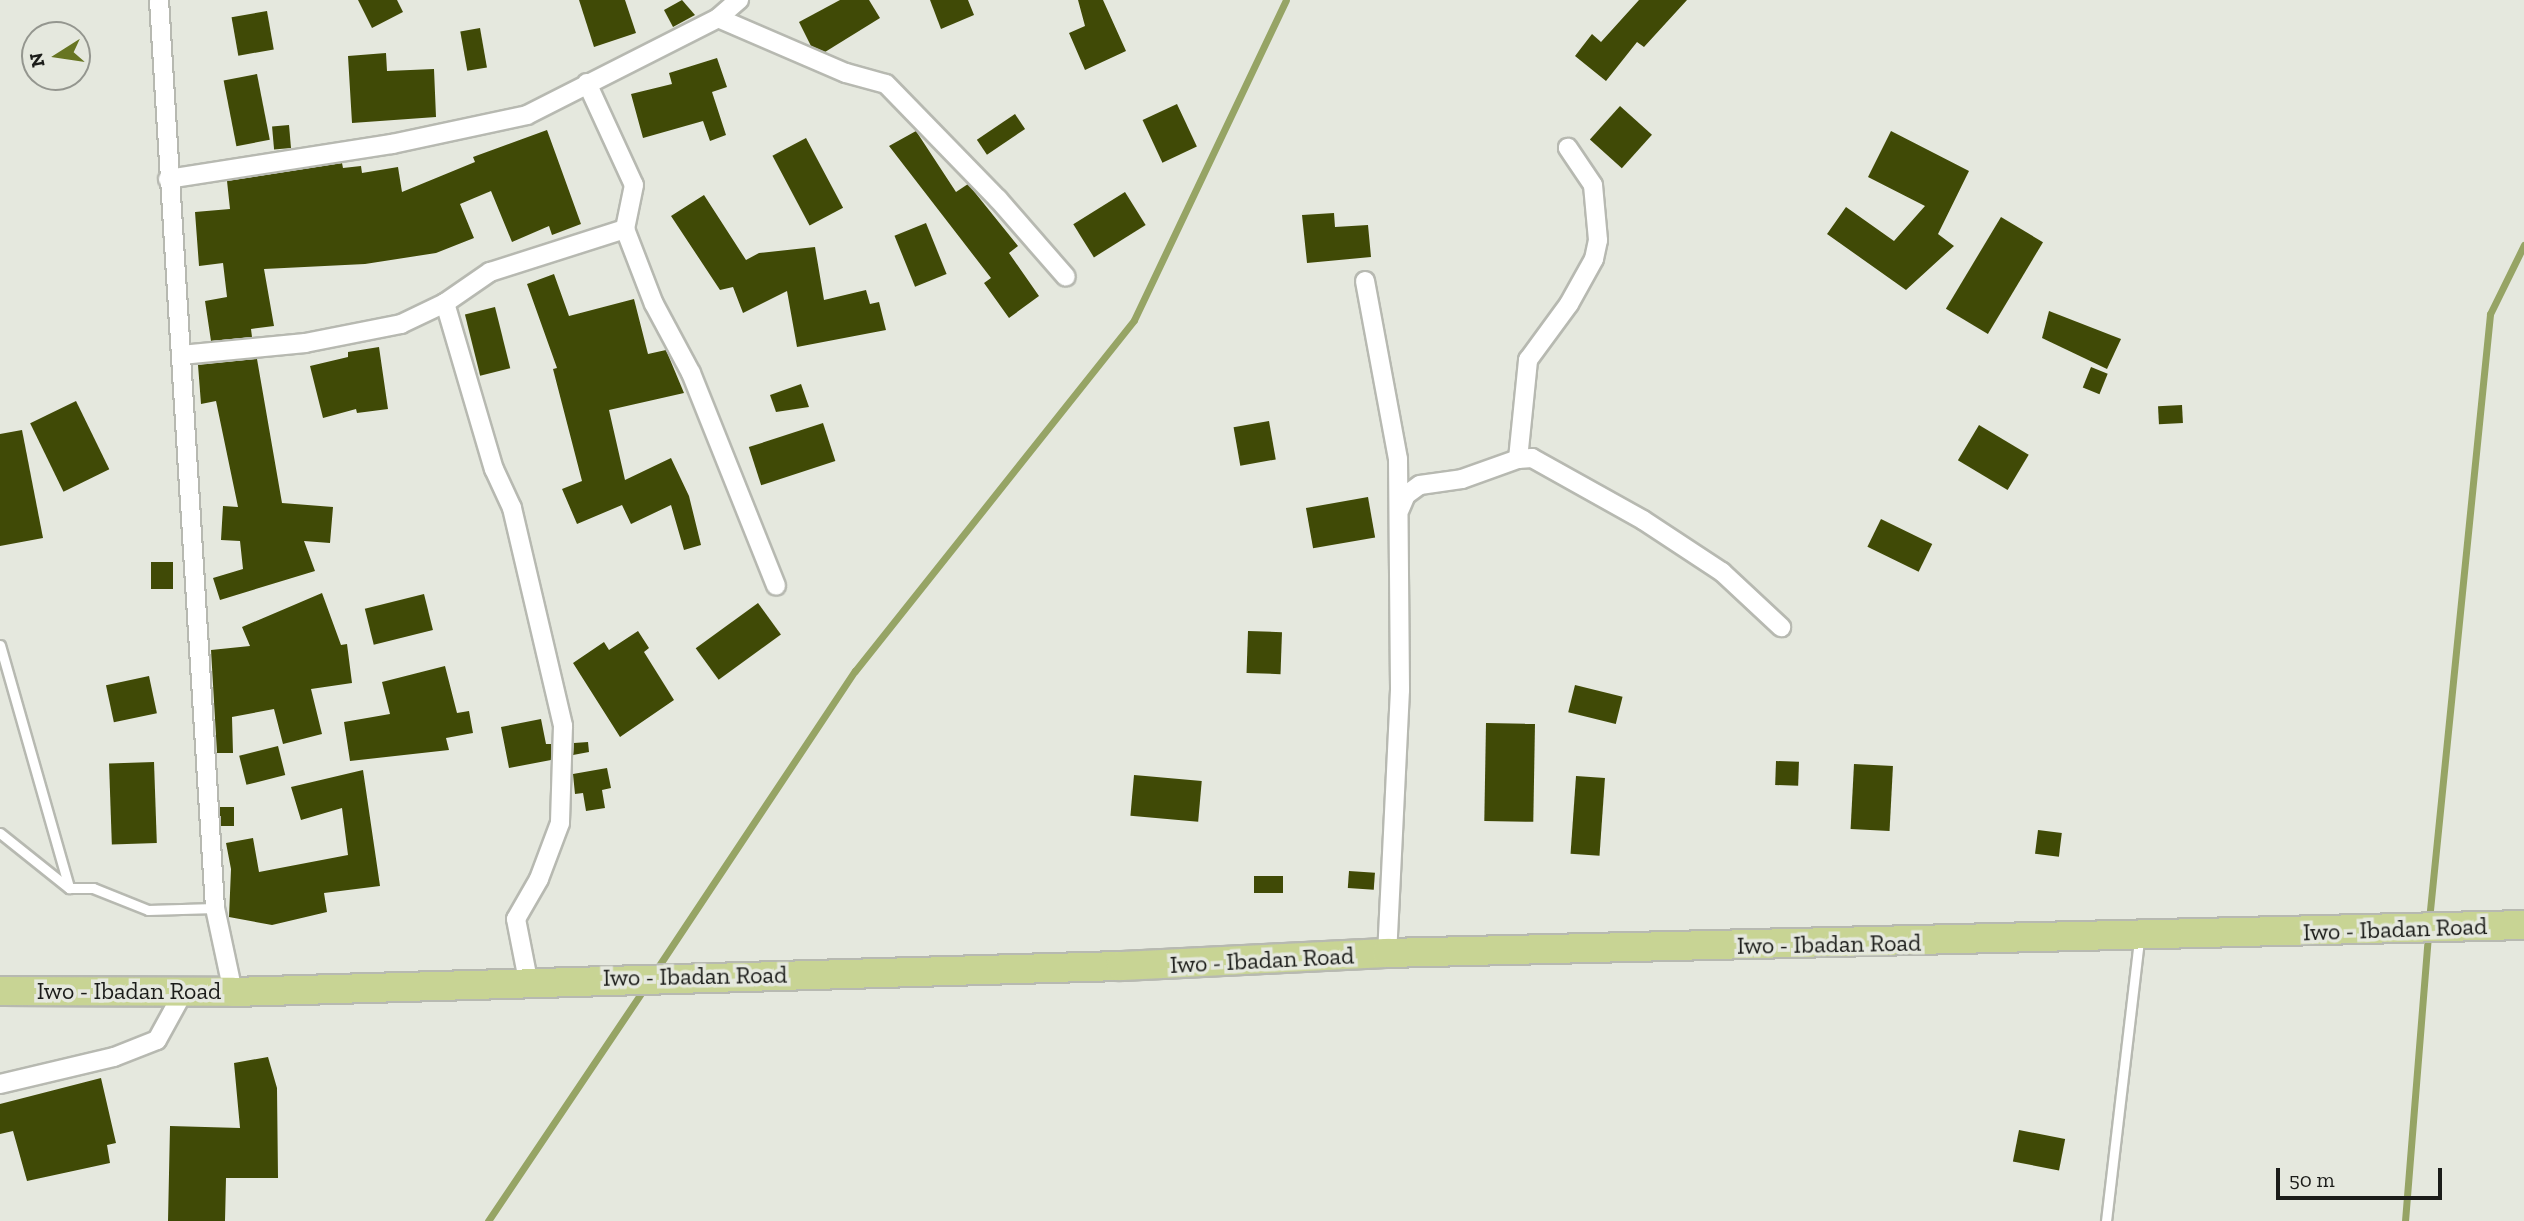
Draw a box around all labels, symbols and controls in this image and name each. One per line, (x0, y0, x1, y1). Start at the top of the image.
north arrow (21, 21, 91, 91)
text: N (24, 51, 50, 70)
street label: Iwo - Ibadan Road (2302, 911, 2488, 947)
street label: Iwo - Ibadan Road (1737, 928, 1921, 960)
street label: Iwo - Ibadan Road (1169, 941, 1355, 979)
street label: Iwo - Ibadan Road (603, 960, 787, 992)
street label: Iwo - Ibadan Road (37, 977, 221, 1005)
scale bar (2279, 1154, 2445, 1198)
text: 50 m (2289, 1167, 2335, 1192)

